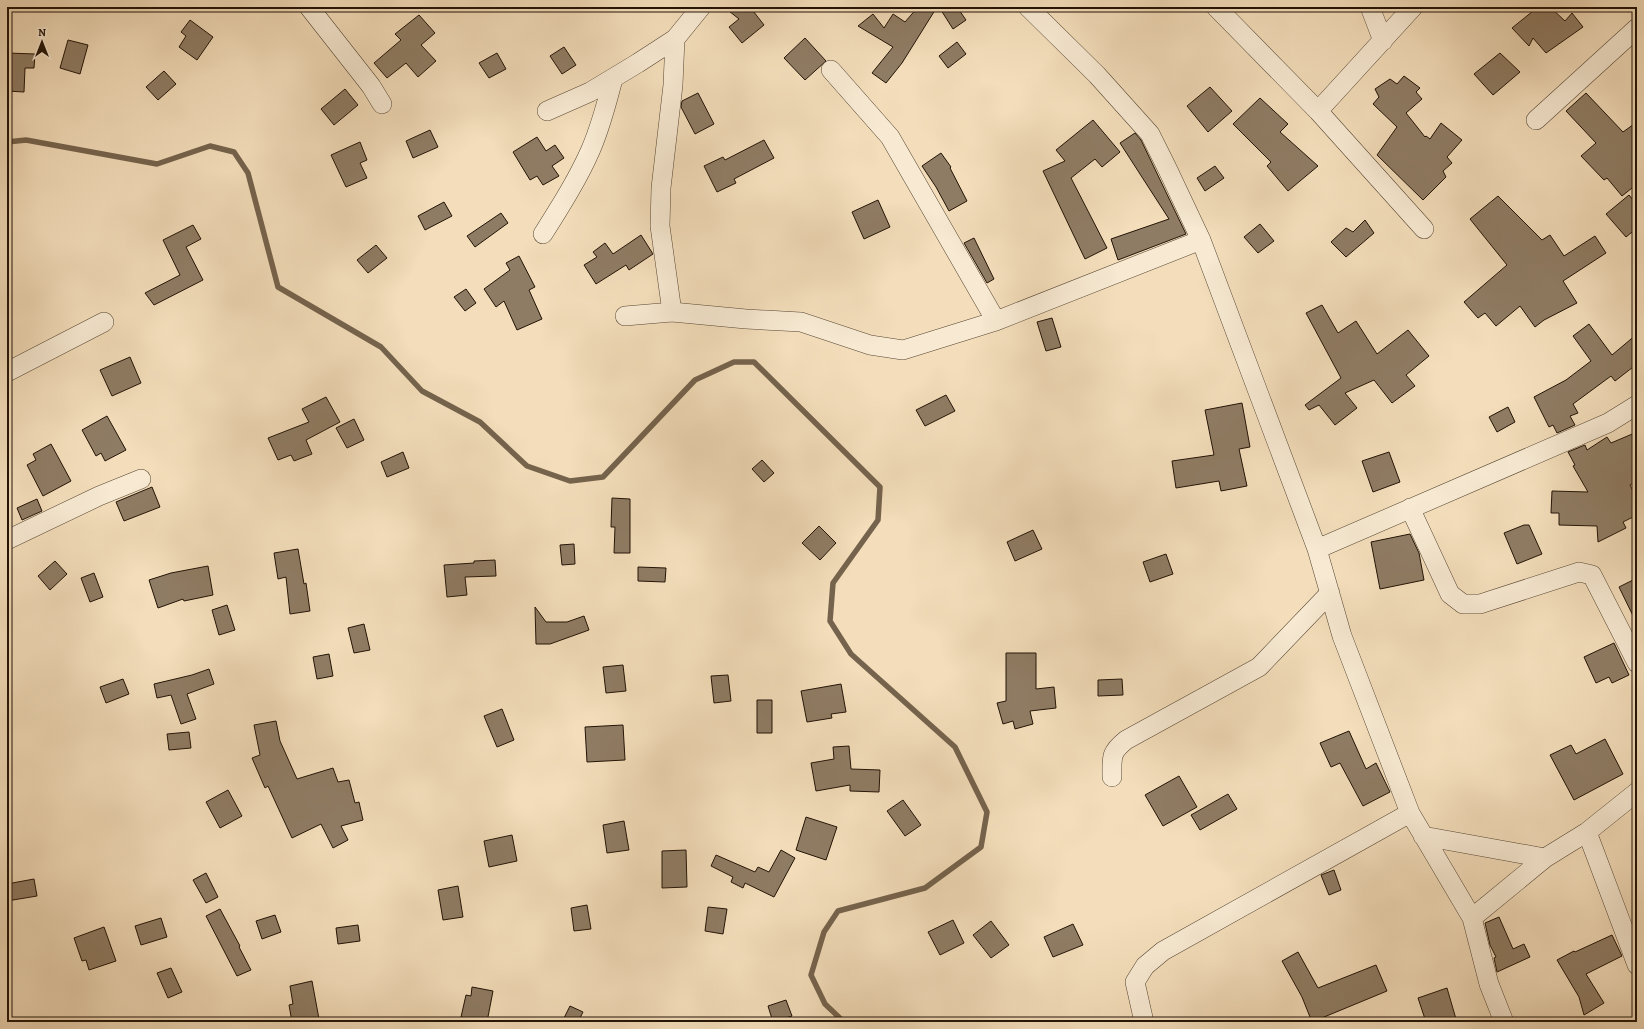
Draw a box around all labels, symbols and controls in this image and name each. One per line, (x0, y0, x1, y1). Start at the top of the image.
north arrow (22, 22, 62, 62)
text: N (38, 25, 46, 40)

